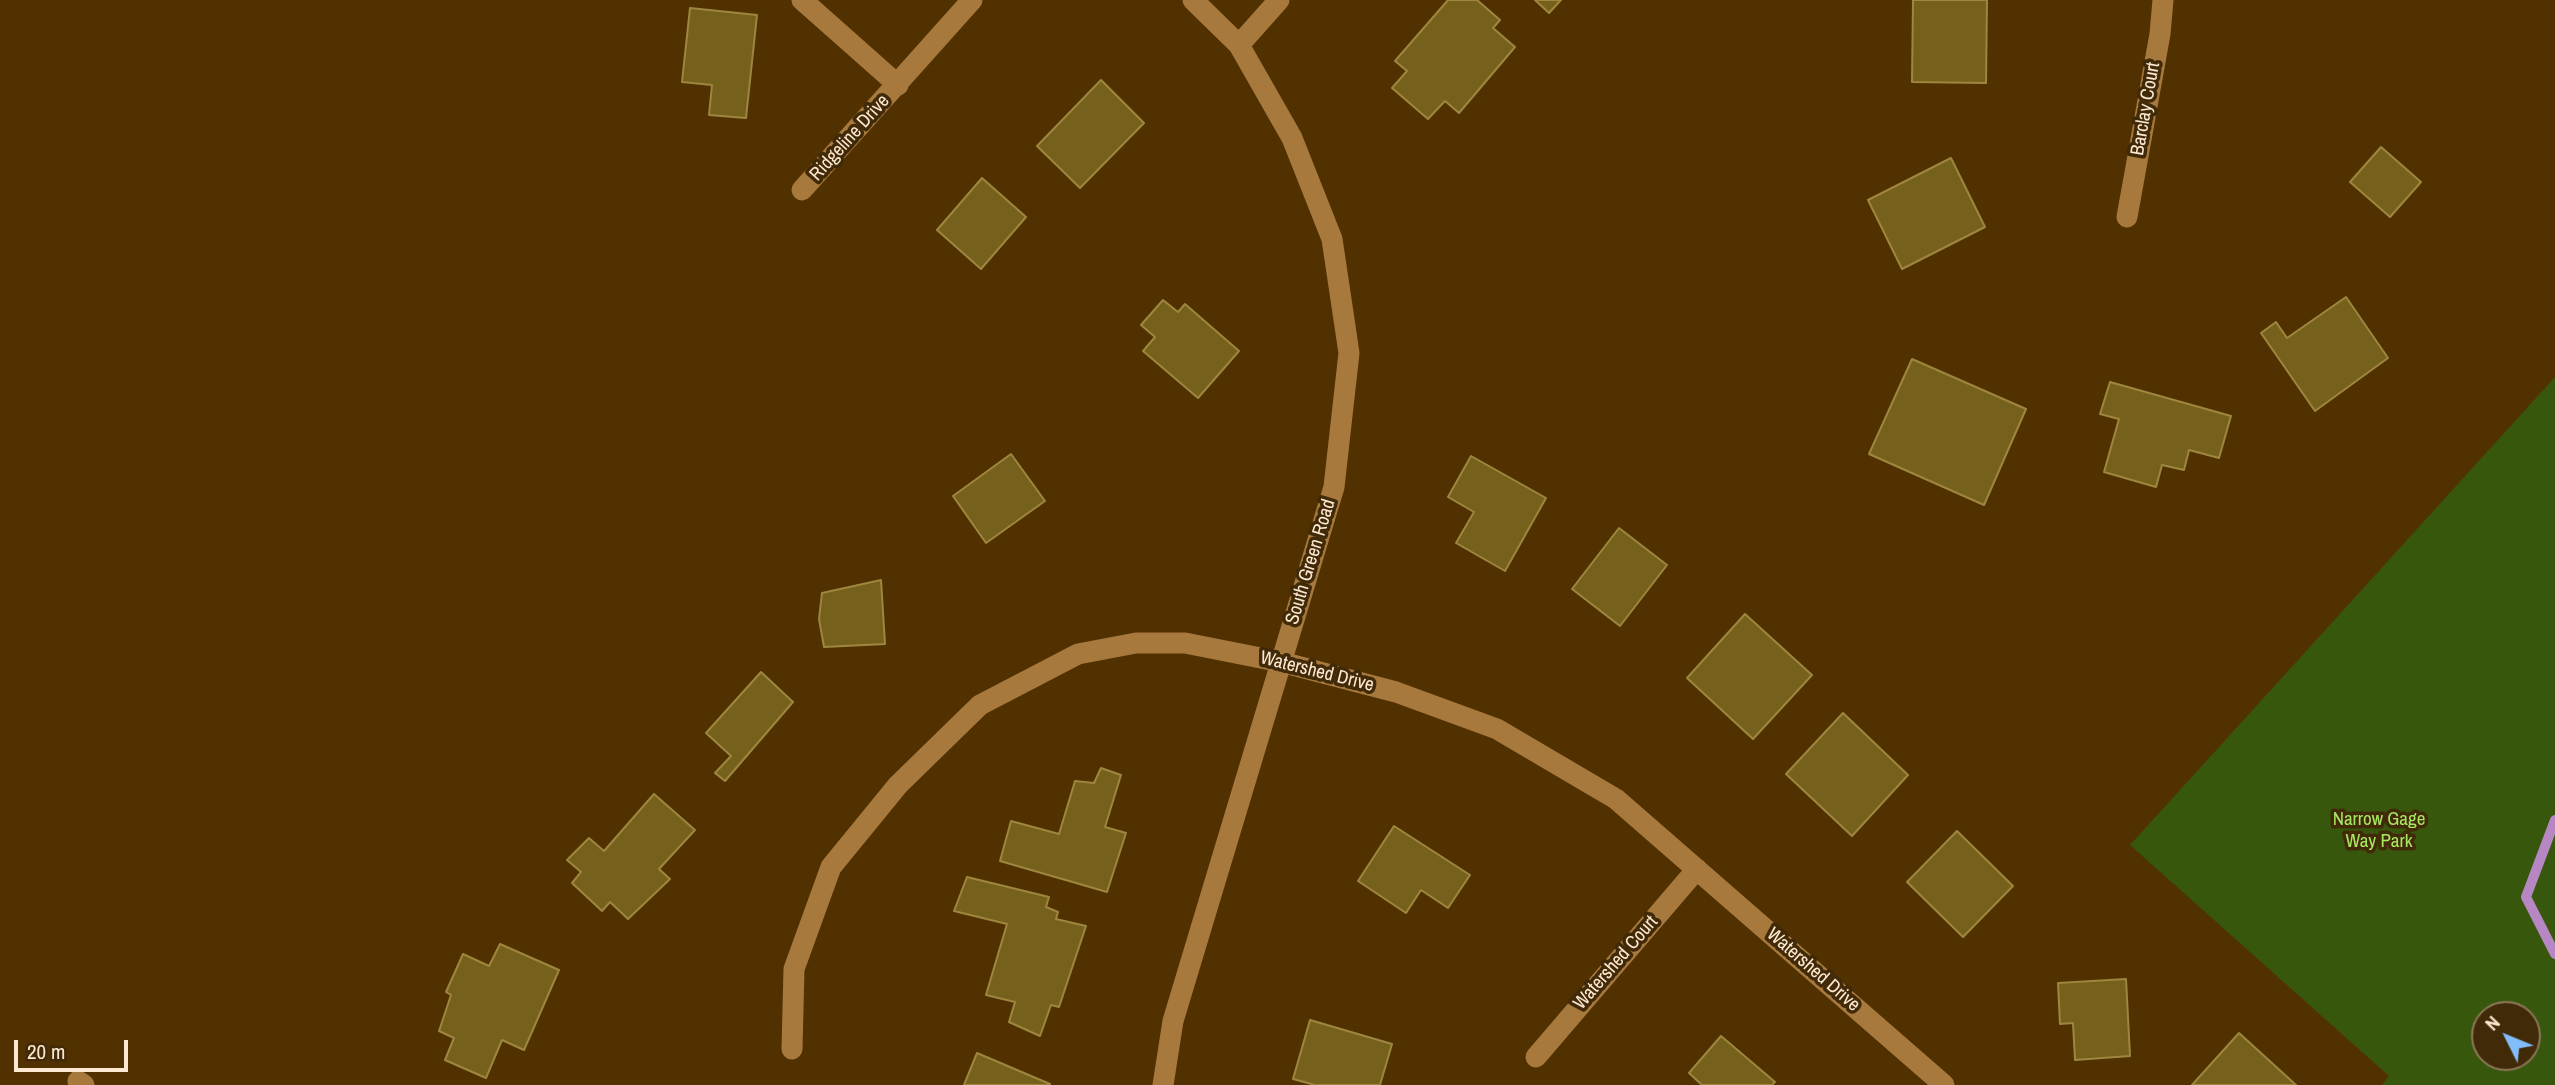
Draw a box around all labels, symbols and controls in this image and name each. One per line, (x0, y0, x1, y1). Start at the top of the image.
street label: Barclay Court (2127, 61, 2165, 157)
street label: Ridgeline Drive (805, 90, 895, 186)
street label: South Green Road (1281, 497, 1341, 627)
street label: Watershed Drive (1258, 647, 1376, 697)
park label: Narrow Gage Way Park (2333, 809, 2425, 853)
street label: Watershed Court (1569, 911, 1663, 1015)
street label: Watershed Drive (1762, 923, 1864, 1017)
north arrow (2471, 1001, 2541, 1071)
text: N (2479, 1010, 2505, 1036)
scale bar (18, 1026, 131, 1070)
text: 20 m (27, 1037, 65, 1066)

